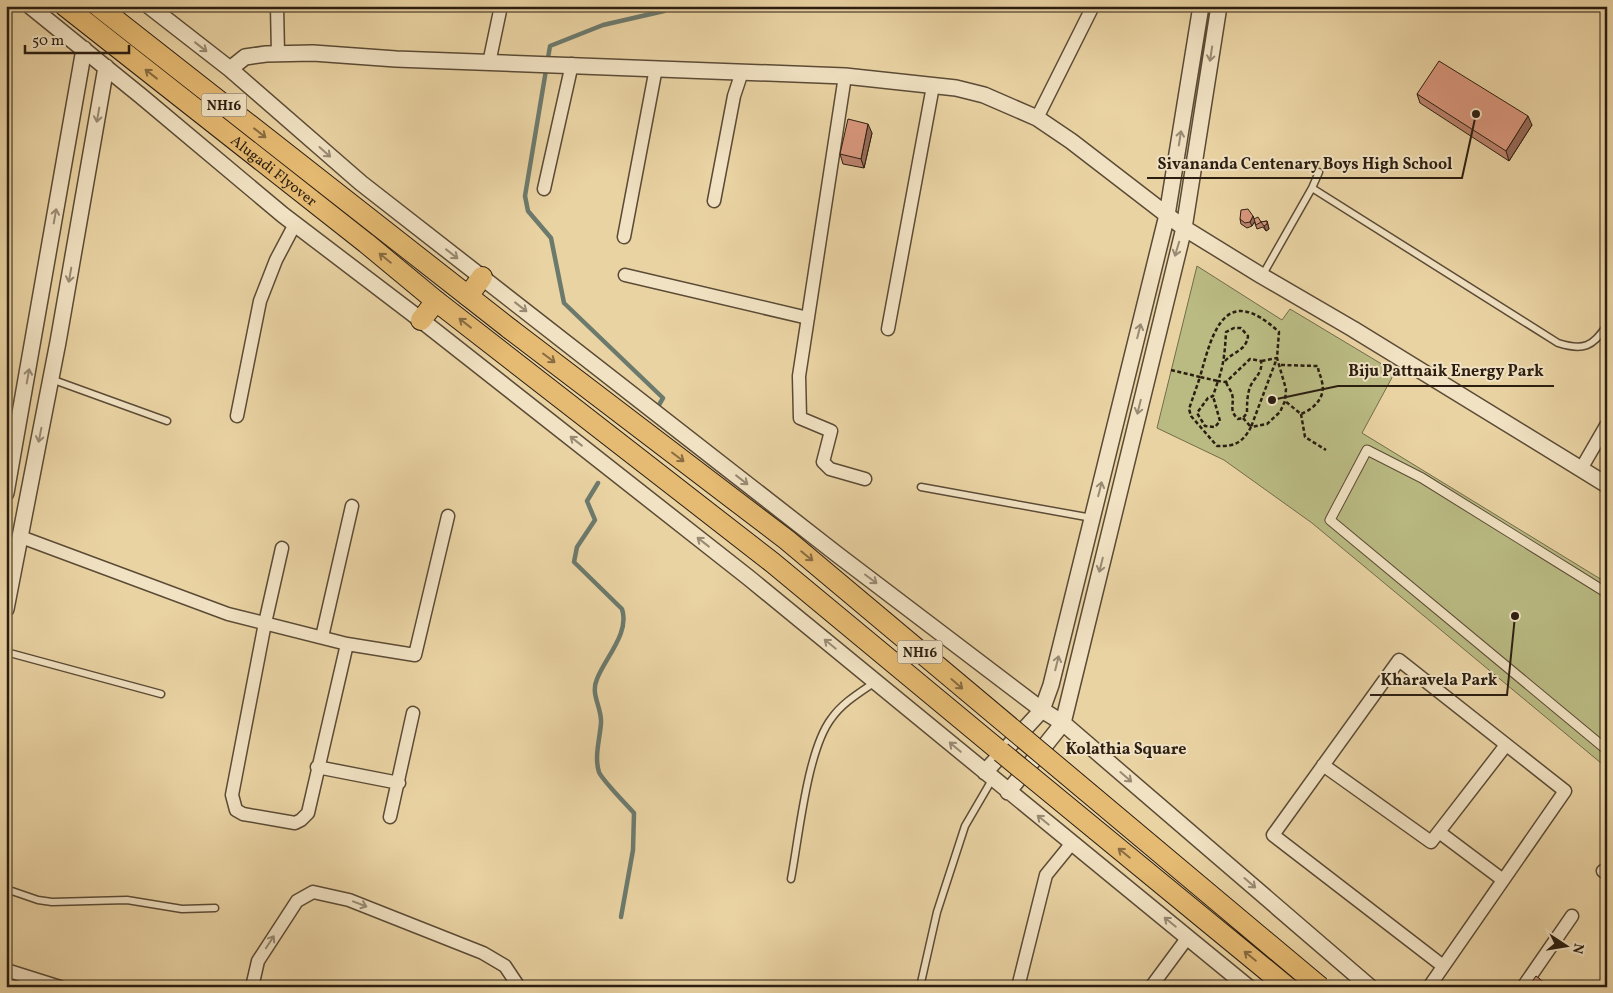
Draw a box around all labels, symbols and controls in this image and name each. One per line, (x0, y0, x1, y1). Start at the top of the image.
scale bar (25, 22, 129, 54)
text: 50 m (32, 31, 64, 52)
one-way arrow (194, 42, 208, 52)
one-way arrow (1205, 46, 1215, 62)
one-way arrow (145, 68, 158, 79)
road number: NH16 (202, 94, 246, 116)
one-way arrow (92, 107, 102, 123)
one-way arrow (254, 127, 267, 138)
one-way arrow (1175, 130, 1185, 146)
street label: Alugadi Flyover (225, 131, 321, 212)
one-way arrow (319, 146, 332, 157)
callout: Sivananda Centenary Boys High School (1147, 147, 1462, 178)
text: Sivananda Centenary Boys High School (1158, 154, 1453, 176)
one-way arrow (50, 208, 60, 224)
one-way arrow (1172, 240, 1182, 256)
one-way arrow (445, 248, 458, 259)
one-way arrow (379, 252, 392, 263)
one-way arrow (65, 267, 75, 283)
one-way arrow (514, 302, 527, 313)
one-way arrow (458, 318, 471, 329)
one-way arrow (1135, 323, 1144, 339)
one-way arrow (542, 353, 556, 363)
callout: Biju Pattnaik Energy Park (1338, 355, 1554, 386)
text: Biju Pattnaik Energy Park (1348, 361, 1544, 383)
one-way arrow (23, 368, 33, 384)
one-way arrow (1134, 398, 1143, 414)
one-way arrow (35, 427, 45, 443)
one-way arrow (569, 436, 582, 447)
one-way arrow (671, 451, 684, 462)
one-way arrow (735, 475, 749, 485)
one-way arrow (1096, 481, 1105, 497)
one-way arrow (697, 536, 710, 547)
one-way arrow (800, 550, 813, 561)
one-way arrow (1096, 556, 1105, 572)
one-way arrow (864, 574, 877, 585)
one-way arrow (824, 638, 837, 649)
road number: NH16 (898, 640, 942, 664)
one-way arrow (1053, 656, 1062, 672)
callout: Kharavela Park (1370, 664, 1507, 695)
text: Kharavela Park (1380, 670, 1498, 692)
one-way arrow (950, 678, 963, 689)
district label: Kolathia Square (1066, 739, 1186, 761)
one-way arrow (949, 742, 962, 753)
one-way arrow (1120, 772, 1133, 783)
one-way arrow (1037, 814, 1050, 825)
one-way arrow (1118, 847, 1131, 858)
one-way arrow (1243, 878, 1256, 889)
one-way arrow (352, 900, 367, 910)
one-way arrow (1164, 916, 1177, 927)
north arrow (1540, 920, 1590, 970)
one-way arrow (265, 936, 275, 950)
text: N (1567, 941, 1588, 955)
one-way arrow (1243, 950, 1256, 961)

